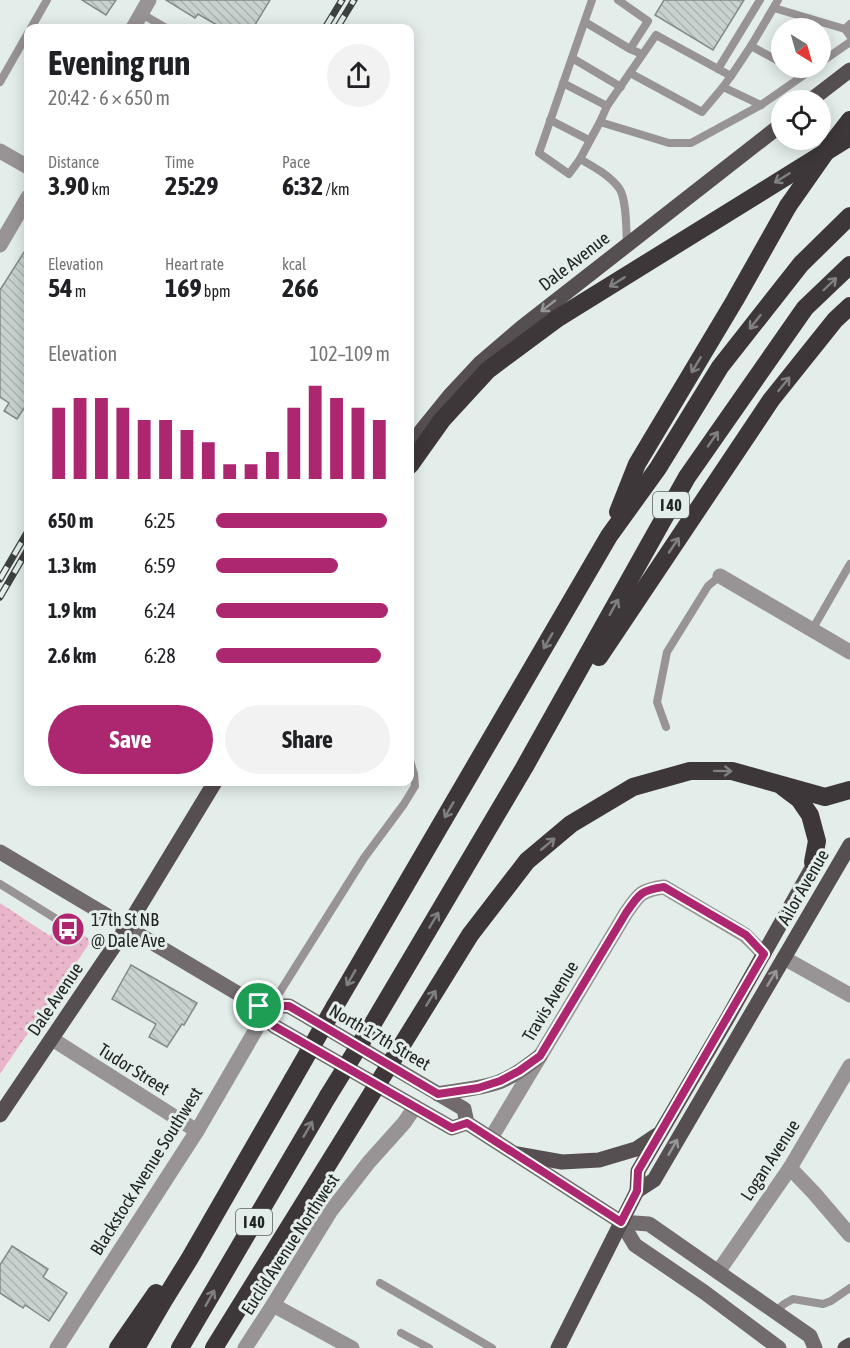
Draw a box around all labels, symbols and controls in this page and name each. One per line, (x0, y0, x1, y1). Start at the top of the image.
north arrow (771, 18, 831, 78)
map controls (771, 18, 831, 150)
text: Evening run (48, 44, 190, 82)
button: share (327, 44, 390, 107)
text: 20:42 · 6 × 650 m (48, 86, 170, 109)
button: locate (771, 90, 831, 150)
text: Distance (48, 153, 99, 171)
text: Time (165, 153, 194, 171)
text: Pace (282, 153, 310, 171)
text: 3.90 (48, 171, 89, 201)
text: 25:29 (165, 171, 219, 201)
text: 6:32 (282, 171, 323, 201)
one-way arrow (774, 173, 791, 185)
text: km (89, 180, 110, 198)
text: /km (323, 180, 349, 198)
street label: Dale Avenue (535, 227, 613, 295)
text: Elevation (48, 255, 103, 273)
text: Heart rate (165, 255, 224, 273)
text: kcal (282, 255, 306, 273)
text: 54 (48, 273, 72, 303)
text: 169 (165, 273, 202, 303)
text: 266 (282, 273, 319, 303)
one-way arrow (609, 276, 626, 288)
one-way arrow (823, 277, 838, 291)
text: m (72, 282, 86, 300)
text: bpm (202, 282, 231, 300)
one-way arrow (540, 300, 556, 313)
one-way arrow (749, 314, 762, 330)
text: Elevation (48, 342, 117, 365)
text: 102–109 m (309, 342, 390, 365)
one-way arrow (689, 356, 701, 373)
one-way arrow (777, 376, 790, 392)
one-way arrow (707, 431, 719, 448)
road number: I 40 (653, 492, 689, 518)
text: 650 m (48, 509, 93, 532)
text: 6:25 (144, 509, 176, 532)
one-way arrow (668, 537, 680, 554)
text: 1.3 km (48, 554, 96, 577)
text: 6:59 (144, 554, 176, 577)
text: 1.9 km (48, 599, 96, 622)
text: 6:24 (144, 599, 176, 622)
one-way arrow (608, 599, 620, 616)
one-way arrow (541, 632, 553, 649)
text: 2.6 km (48, 644, 96, 667)
text: 6:28 (144, 644, 176, 667)
button: Save (48, 705, 213, 774)
button: Share (225, 705, 390, 774)
one-way arrow (713, 765, 733, 777)
one-way arrow (443, 801, 455, 818)
one-way arrow (540, 837, 556, 850)
street label: Ailor Avenue (773, 846, 833, 928)
place label: 17th St NB @ Dale Ave (91, 909, 165, 951)
bus stop icon: 17th St NB @ Dale Ave (50, 911, 86, 947)
one-way arrow (428, 912, 440, 929)
street label: Travis Avenue (518, 957, 582, 1045)
street label: Dale Avenue (23, 959, 87, 1039)
one-way arrow (345, 969, 357, 986)
one-way arrow (766, 970, 778, 987)
pin (233, 980, 284, 1031)
icon: arrive (242, 989, 275, 1022)
one-way arrow (425, 990, 437, 1007)
street label: North 17th Street (326, 1000, 434, 1074)
street label: Tudor Street (95, 1039, 173, 1099)
street label: Blackstock Avenue Southwest (86, 1083, 206, 1259)
street label: Logan Avenue (736, 1116, 804, 1204)
one-way arrow (303, 1121, 315, 1138)
one-way arrow (668, 1138, 679, 1156)
street label: Euclid Avenue Northwest (237, 1170, 343, 1318)
road number: I 40 (236, 1209, 272, 1235)
one-way arrow (204, 1290, 216, 1307)

